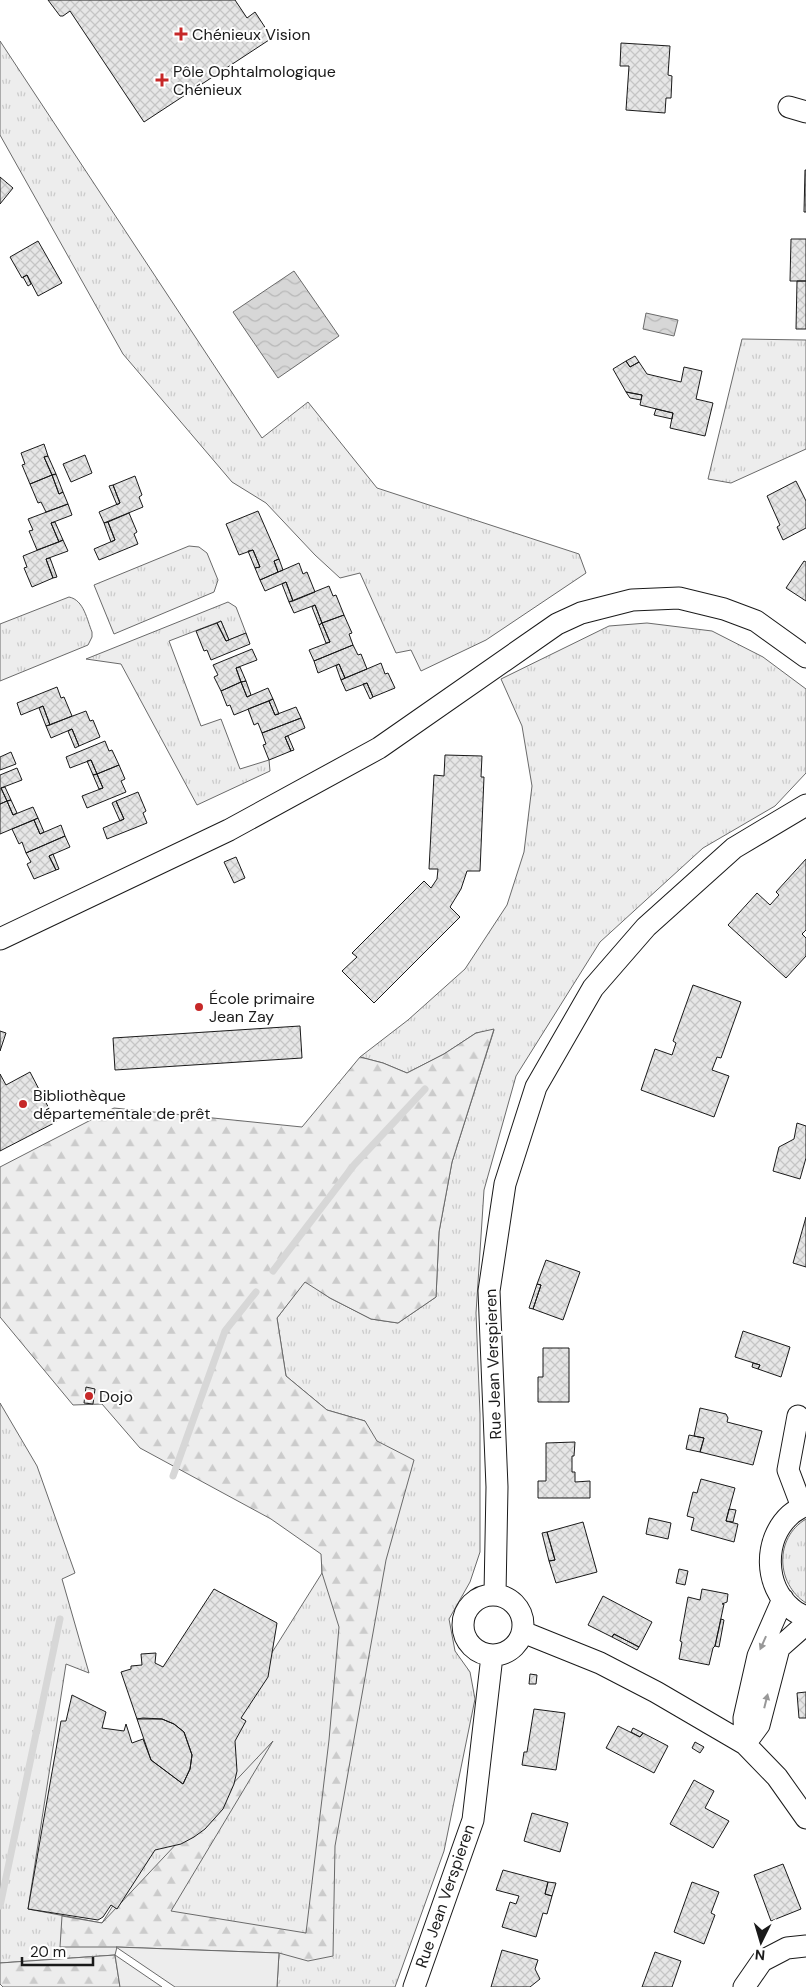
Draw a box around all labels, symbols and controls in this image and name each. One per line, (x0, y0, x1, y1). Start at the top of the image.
place label: Chénieux Vision (192, 24, 310, 45)
marker: Chénieux Vision (174, 27, 188, 41)
place label: Pôle Ophtalmologique Chénieux (173, 61, 336, 100)
marker: Pôle Ophtalmologique Chénieux (155, 73, 169, 87)
place label: École primaire Jean Zay (209, 988, 315, 1027)
marker: École primaire Jean Zay (193, 1001, 205, 1013)
place label: Bibliothèque départementale de prêt (33, 1085, 210, 1124)
marker: Bibliothèque départementale de prêt (17, 1098, 29, 1110)
street label: Rue Jean Verspieren (480, 1288, 506, 1440)
place label: Dojo (99, 1386, 133, 1407)
marker: Dojo (83, 1390, 95, 1402)
one-way arrow (759, 1636, 767, 1650)
one-way arrow (762, 1693, 770, 1708)
street label: Rue Jean Verspieren (411, 1821, 479, 1971)
north arrow (736, 1917, 786, 1967)
scale bar (22, 1934, 94, 1966)
text: 20 m (30, 1942, 66, 1962)
text: N (754, 1946, 766, 1964)

